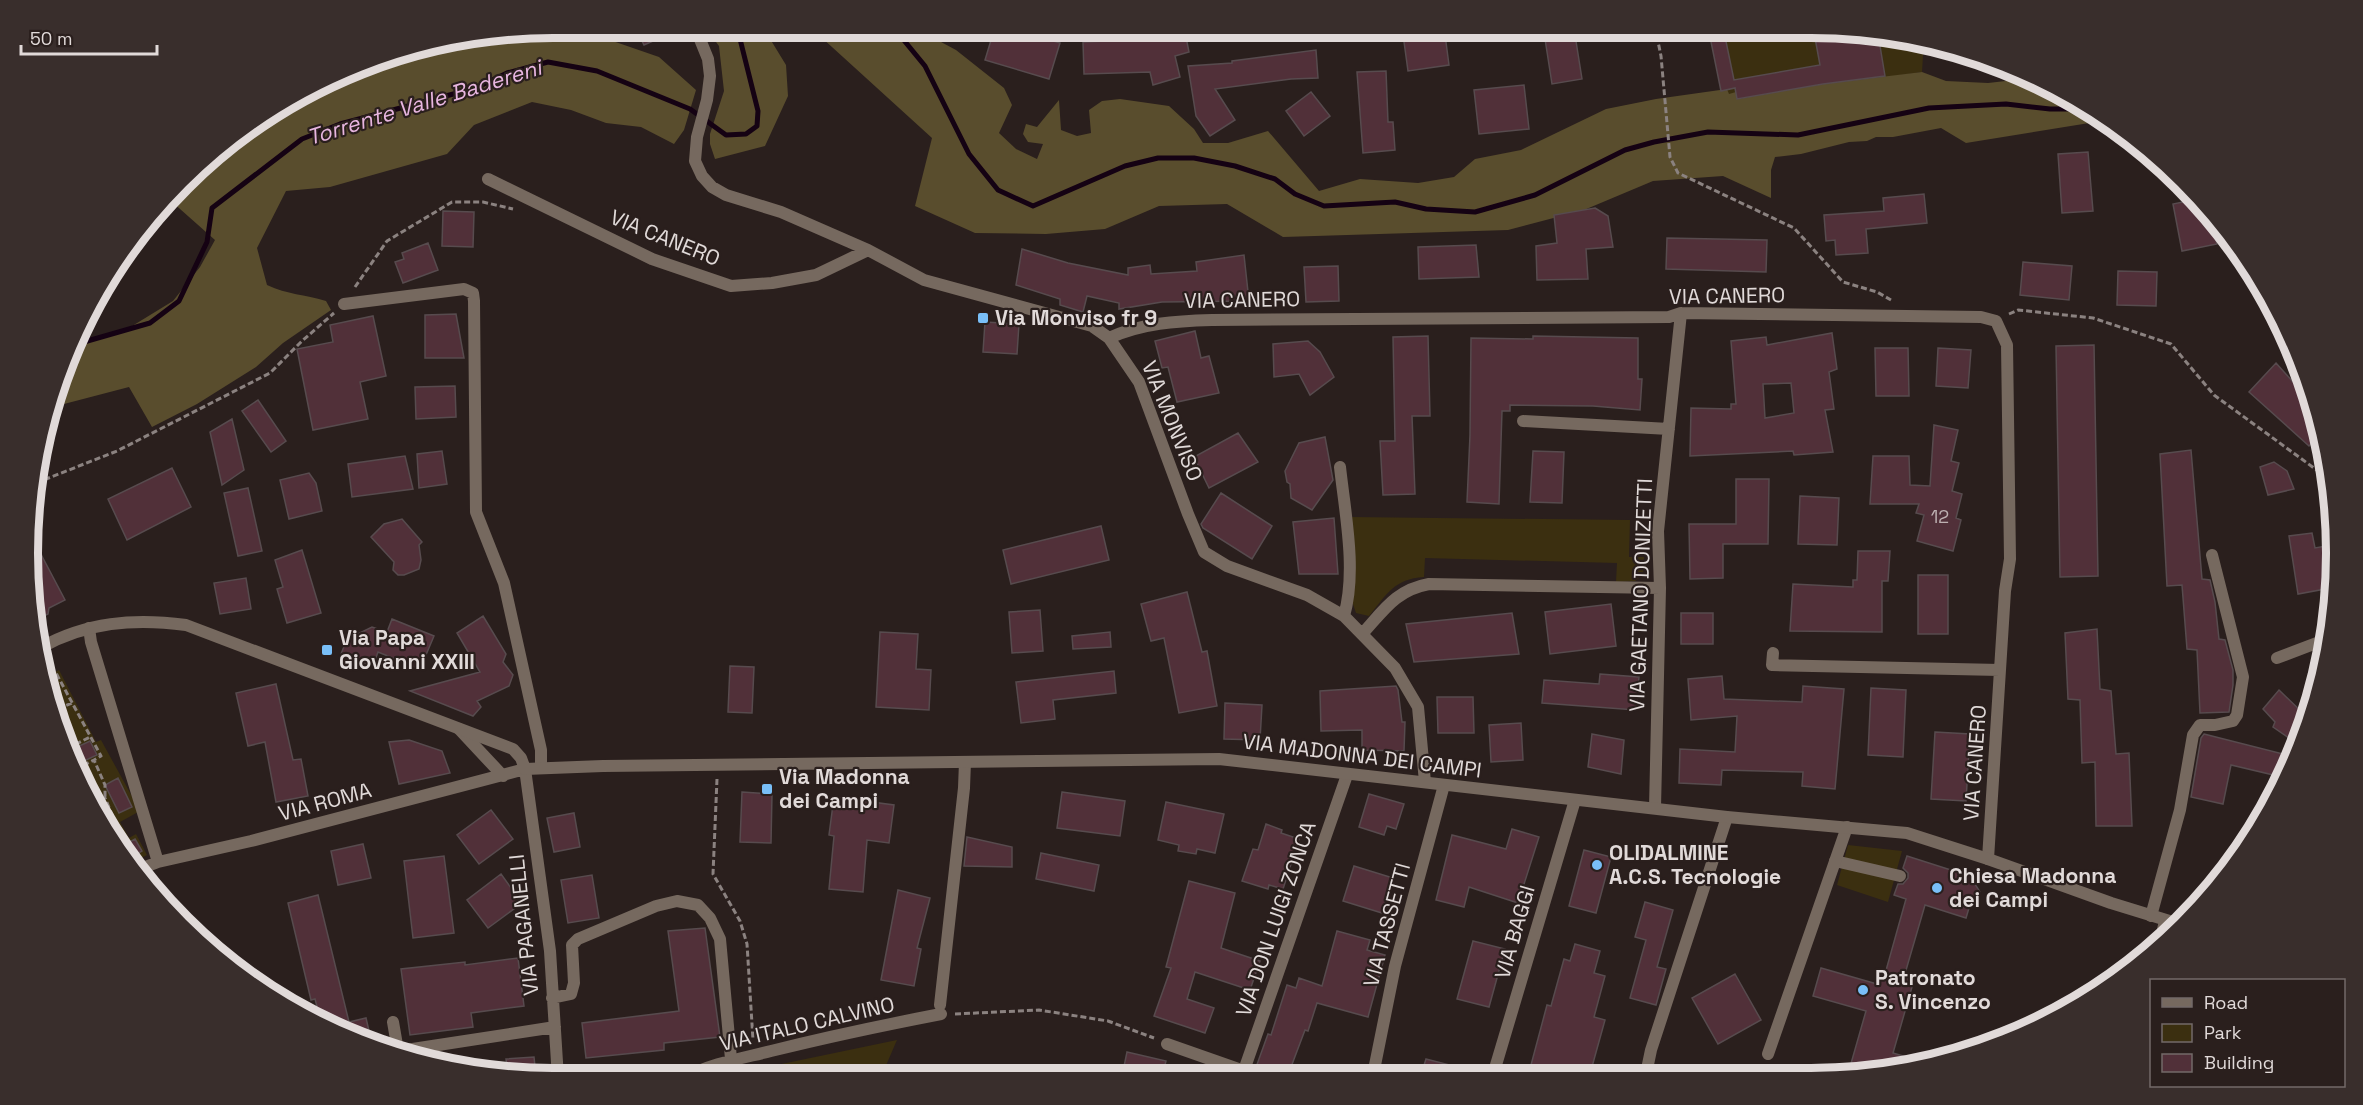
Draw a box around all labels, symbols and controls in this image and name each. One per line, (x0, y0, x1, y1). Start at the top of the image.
scale bar (21, 18, 158, 56)
text: 50 m (30, 27, 72, 50)
water label: Torrente Valle Badereni (303, 52, 547, 151)
street label: VIA CANERO (606, 203, 724, 272)
street label: VIA CANERO (1669, 281, 1785, 310)
street label: VIA CANERO (1184, 285, 1300, 314)
place label: Via Monviso fr 9 (995, 304, 1157, 331)
marker: Via Monviso fr 9 (976, 311, 990, 325)
street label: VIA MONVISO (1136, 357, 1209, 485)
street label: VIA GAETANO DONIZETTI (1623, 478, 1658, 712)
house number: 12 (1931, 505, 1949, 528)
place label: Via Papa Giovanni XXIII (339, 624, 475, 675)
marker: Via Papa Giovanni XXIII (320, 643, 334, 657)
street label: VIA CANERO (1957, 704, 1992, 822)
street label: VIA MADONNA DEI CAMPI (1241, 727, 1483, 784)
place label: Via Madonna dei Campi (779, 763, 910, 814)
street label: VIA ROMA (275, 776, 374, 827)
marker: Via Madonna dei Campi (760, 782, 774, 796)
street label: VIA DON LUIGI ZONCA (1229, 818, 1322, 1020)
place label: OLIDALMINE A.C.S. Tecnologie (1609, 839, 1781, 890)
street label: VIA PAGANELLI (503, 853, 544, 997)
marker: OLIDALMINE A.C.S. Tecnologie (1590, 858, 1604, 872)
street label: VIA TASSETTI (1357, 860, 1416, 990)
place label: Chiesa Madonna dei Campi (1949, 862, 2116, 913)
marker: Chiesa Madonna dei Campi (1930, 881, 1944, 895)
street label: VIA BAGGI (1488, 882, 1541, 982)
place label: Patronato S. Vincenzo (1875, 964, 1991, 1015)
legend (2150, 979, 2345, 1087)
marker: Patronato S. Vincenzo (1856, 983, 1870, 997)
street label: VIA ITALO CALVINO (717, 990, 897, 1057)
text: Road (2204, 991, 2248, 1014)
text: Park (2204, 1021, 2242, 1044)
text: Building (2204, 1051, 2274, 1074)

